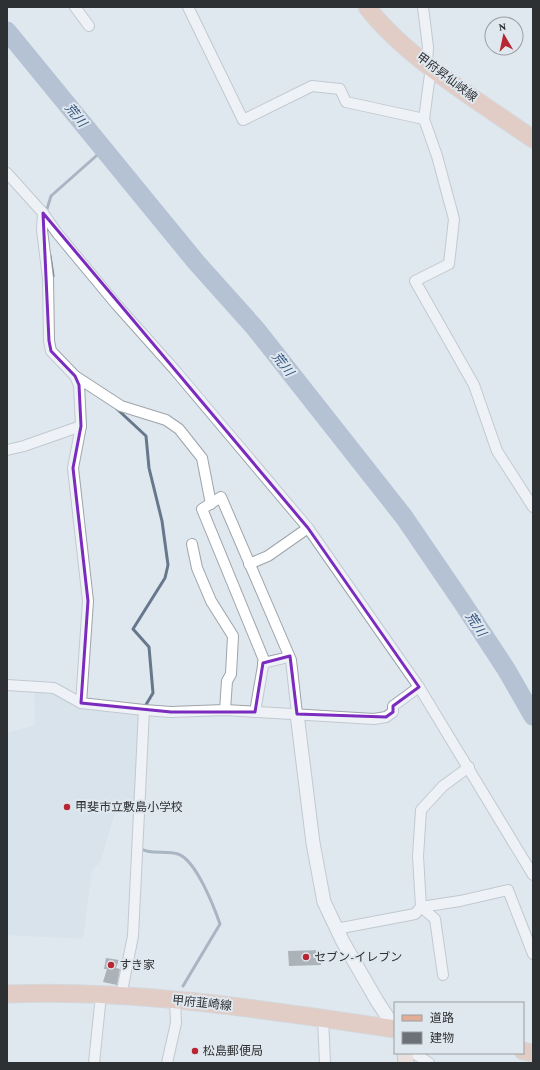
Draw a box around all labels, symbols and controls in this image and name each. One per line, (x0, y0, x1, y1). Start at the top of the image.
north arrow (484, 16, 524, 56)
text: N (498, 20, 508, 33)
street label: 甲府昇仙峡線 (414, 50, 480, 104)
water label: 荒川 (62, 100, 91, 131)
water label: 荒川 (269, 349, 298, 380)
water label: 荒川 (463, 609, 491, 641)
place label: 甲斐市立敷島小学校 (75, 800, 183, 814)
marker: 甲斐市立敷島小学校 (62, 802, 72, 812)
place label: セブン-イレブン (314, 950, 402, 964)
marker: セブン-イレブン (301, 952, 311, 962)
place label: すき家 (119, 958, 155, 972)
marker: すき家 (106, 960, 116, 970)
street label: 甲府韮崎線 (171, 993, 233, 1013)
legend (394, 1002, 524, 1054)
text: 道路 (430, 1011, 454, 1025)
text: 建物 (430, 1031, 454, 1045)
place label: 松島郵便局 (203, 1044, 263, 1058)
marker: 松島郵便局 (190, 1046, 200, 1056)

